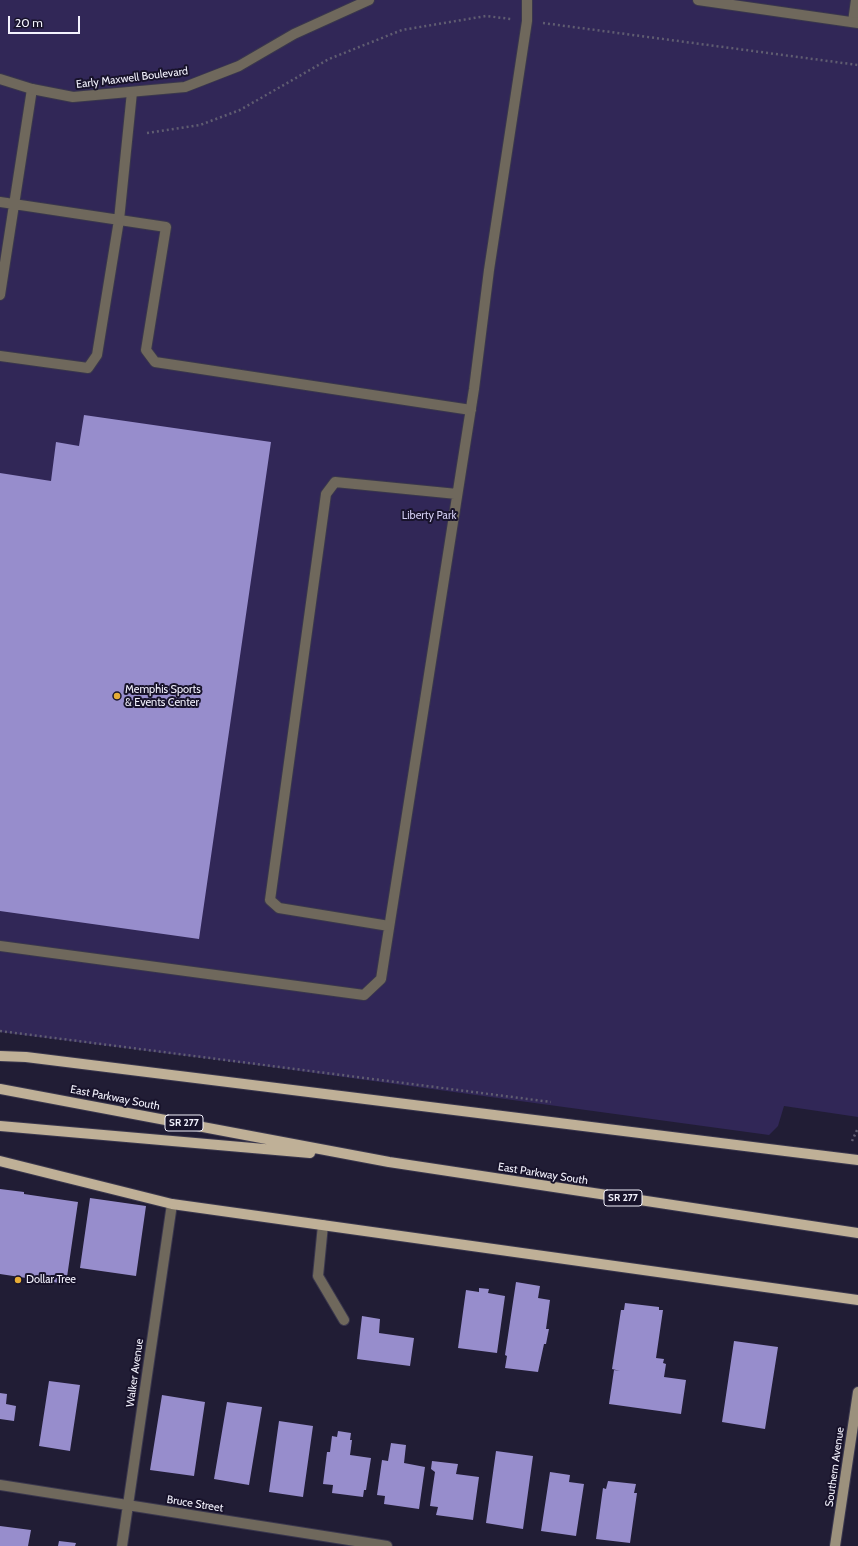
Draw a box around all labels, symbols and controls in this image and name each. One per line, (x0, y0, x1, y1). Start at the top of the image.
scale bar (10, 8, 82, 34)
text: 20 m (15, 15, 43, 30)
street label: Early Maxwell Boulevard (75, 65, 189, 91)
park label: Liberty Park (402, 509, 456, 523)
place label: Memphis Sports & Events Center (125, 683, 201, 709)
marker: Memphis Sports & Events Center (112, 691, 122, 701)
street label: East Parkway South (69, 1083, 161, 1113)
road number: SR 277 (165, 1115, 203, 1131)
street label: East Parkway South (497, 1160, 589, 1188)
road number: SR 277 (604, 1190, 642, 1206)
place label: Dollar Tree (26, 1273, 76, 1287)
marker: Dollar Tree (13, 1275, 23, 1285)
street label: Walker Avenue (124, 1338, 146, 1408)
street label: Southern Avenue (823, 1426, 847, 1508)
street label: Bruce Street (166, 1493, 224, 1515)

